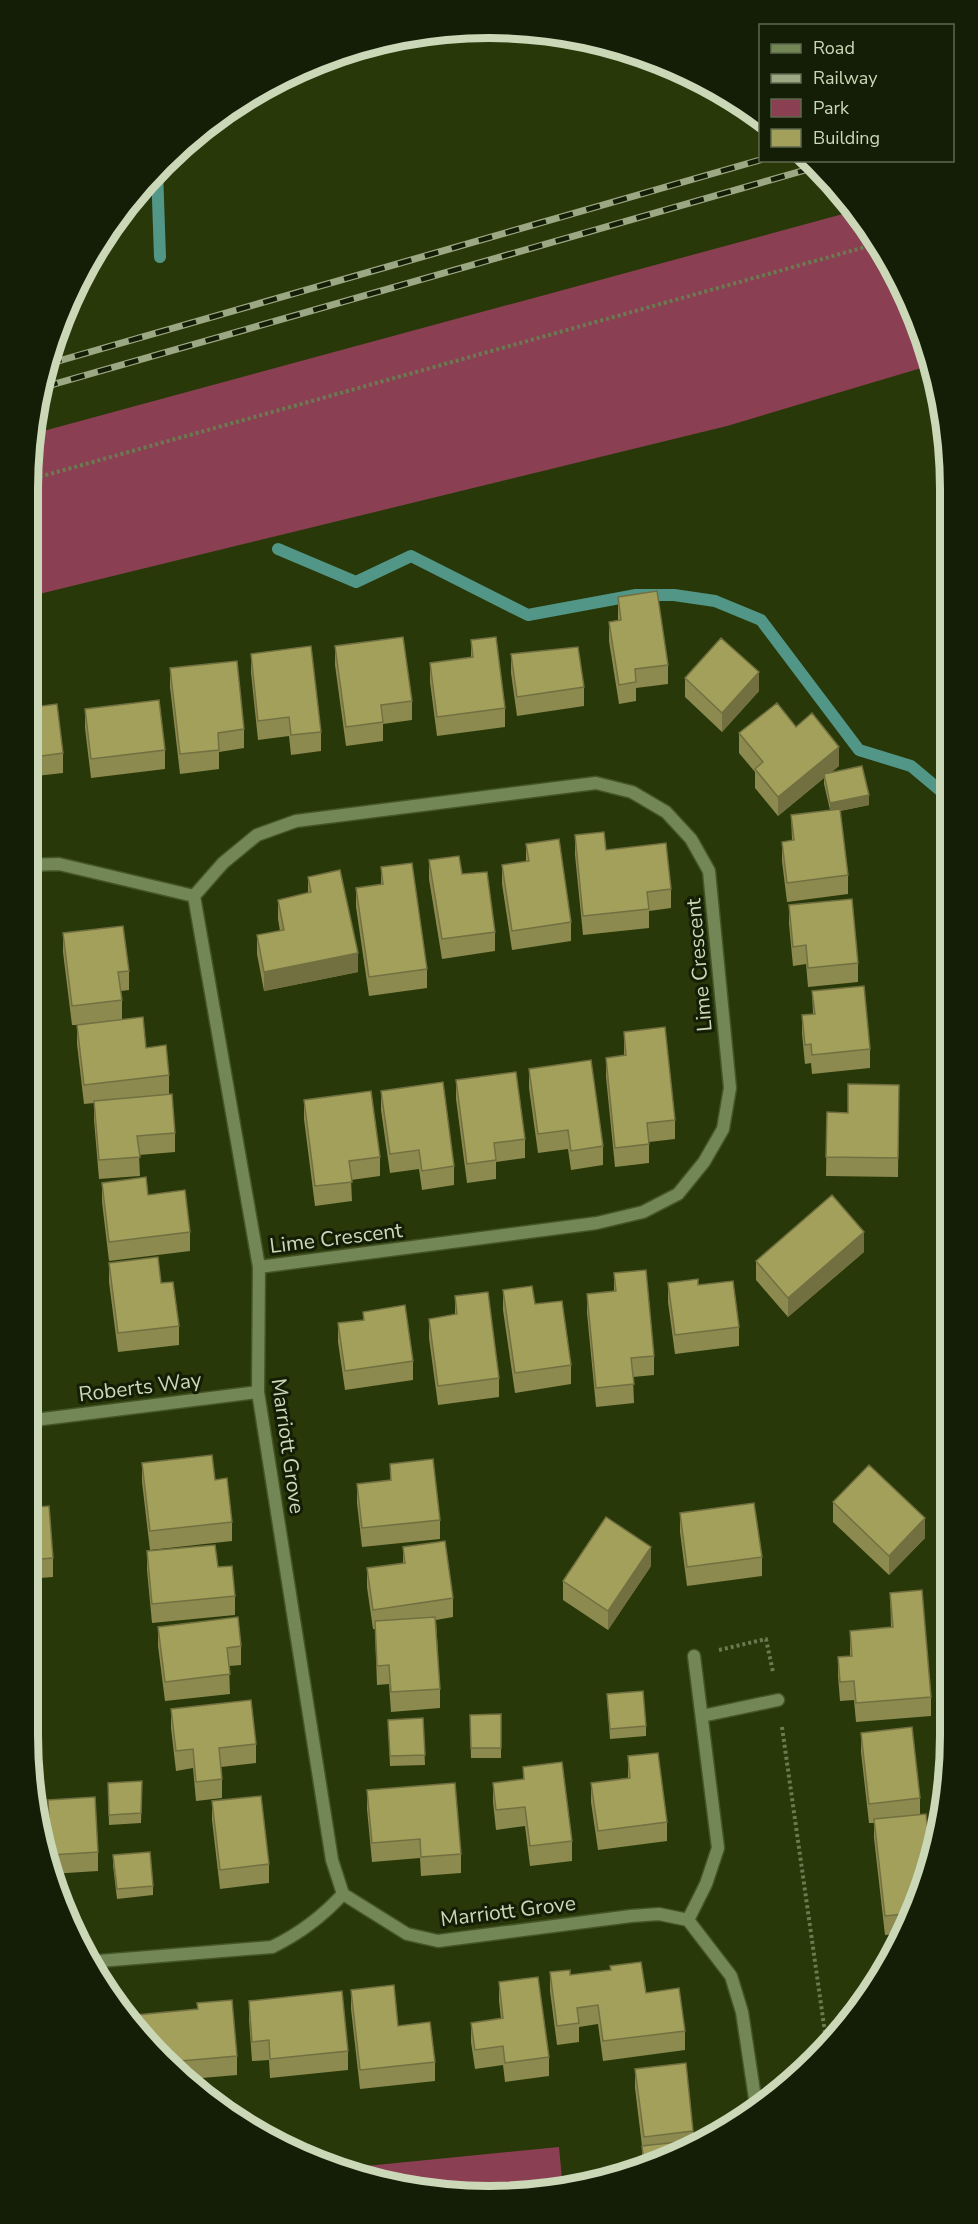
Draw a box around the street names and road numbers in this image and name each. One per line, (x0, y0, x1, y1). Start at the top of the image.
street label: Lime Crescent (679, 897, 719, 1033)
street label: Lime Crescent (268, 1216, 405, 1260)
street label: Roberts Way (77, 1366, 203, 1408)
street label: Marriott Grove (265, 1377, 311, 1515)
street label: Marriott Grove (439, 1889, 577, 1933)

